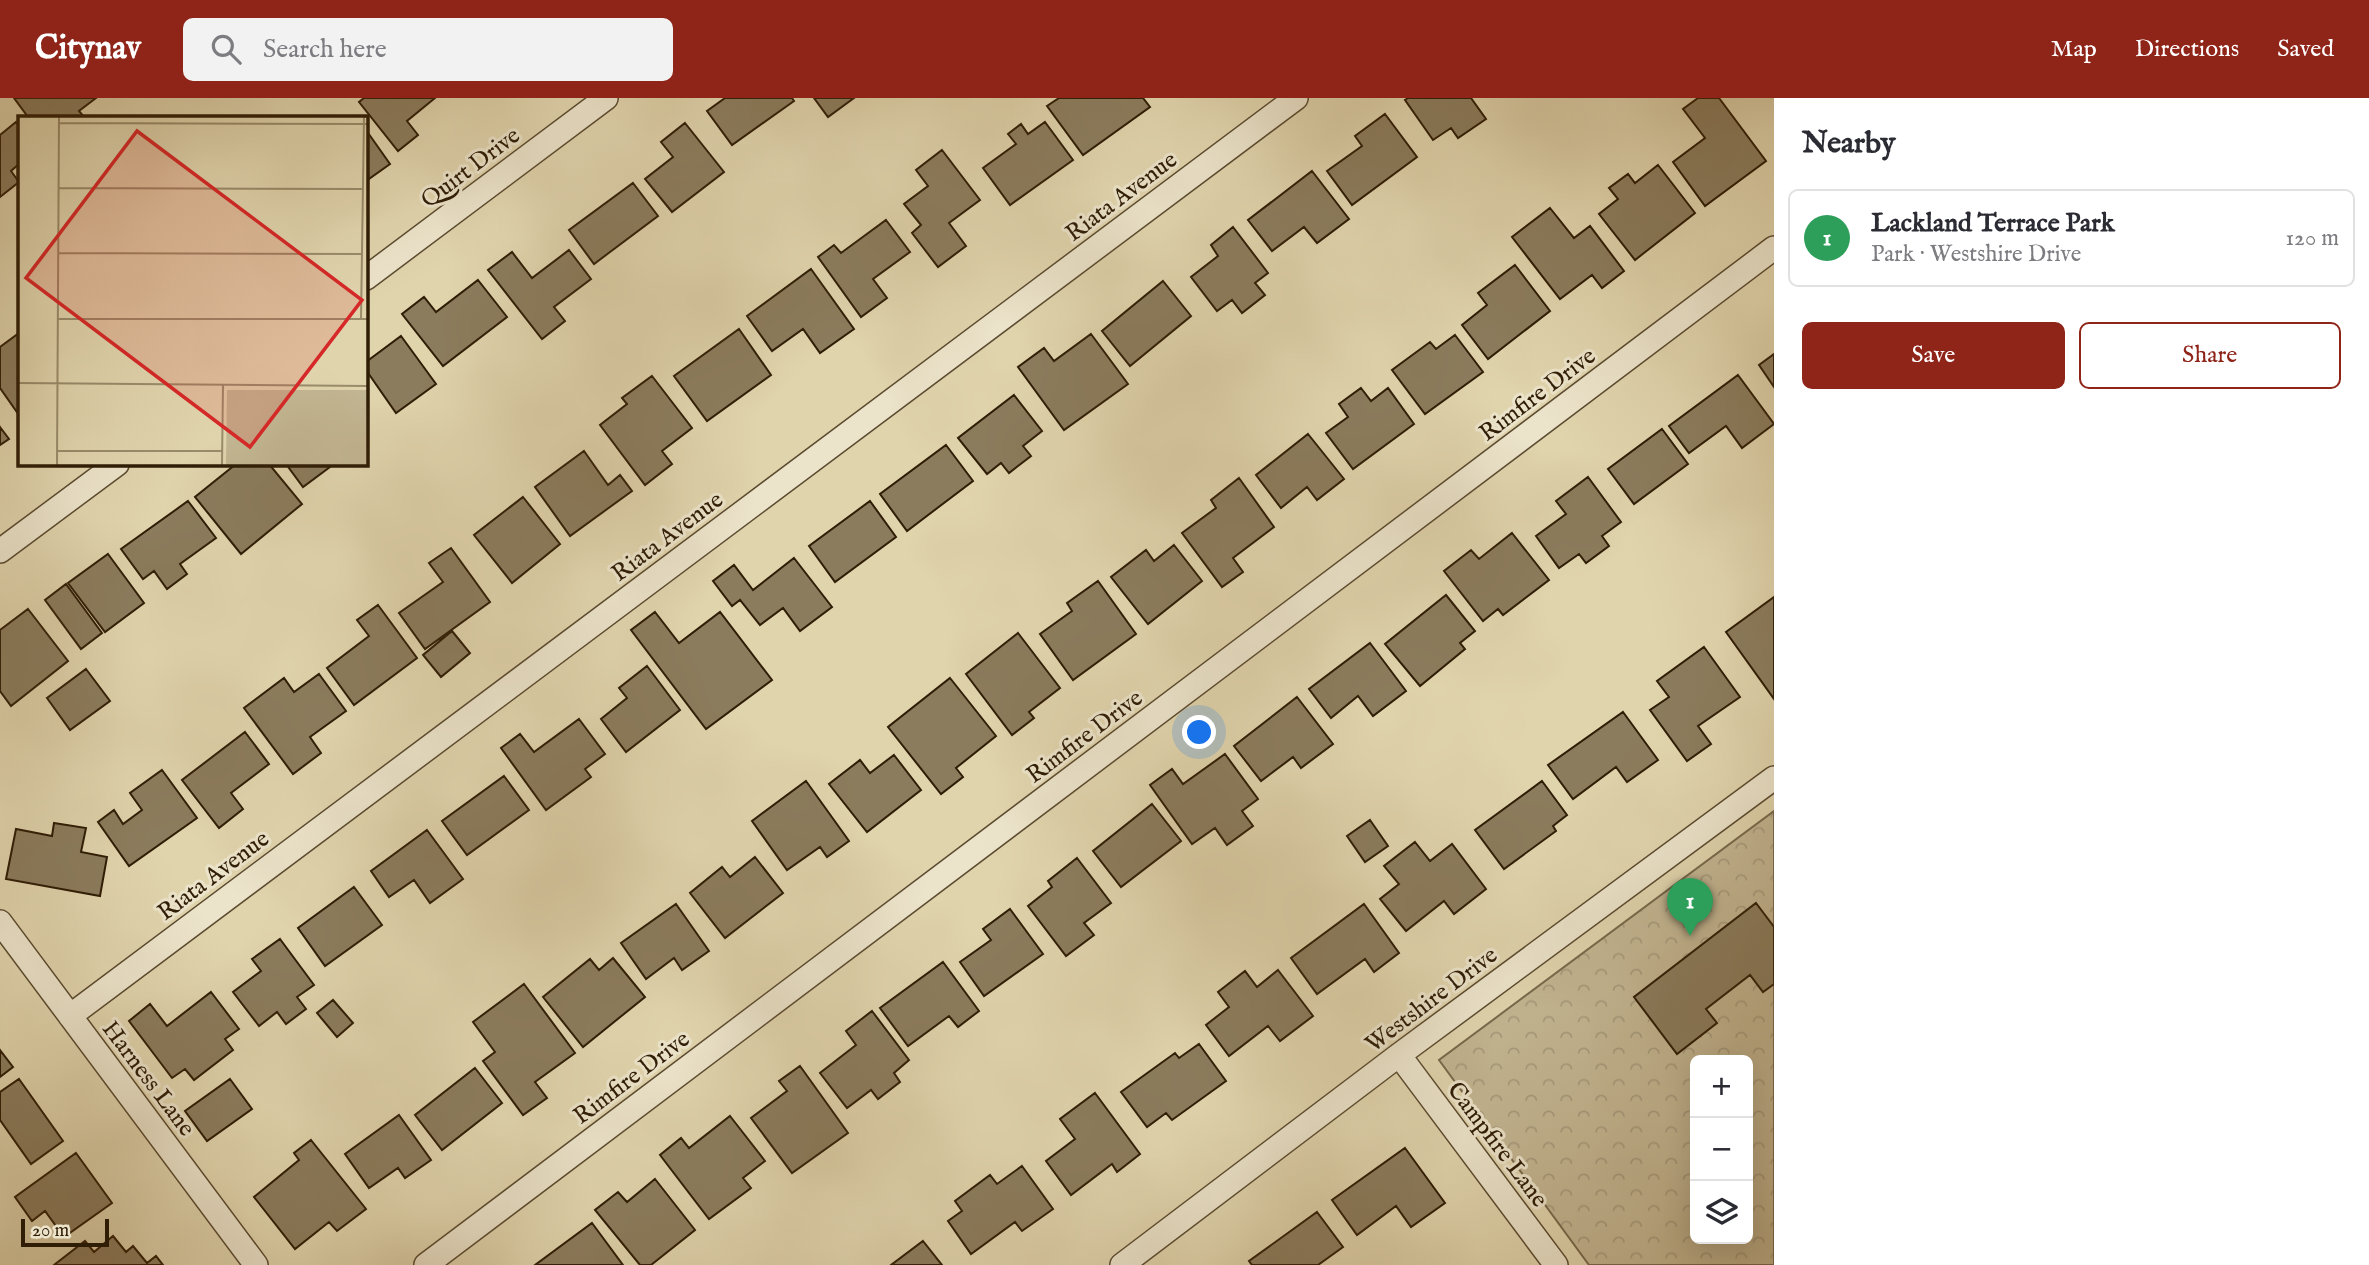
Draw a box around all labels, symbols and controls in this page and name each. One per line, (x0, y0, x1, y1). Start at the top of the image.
search box (183, 18, 673, 81)
text: Citynav (35, 28, 141, 70)
icon: search (207, 30, 245, 68)
text: Search here (263, 33, 387, 66)
text: Map (2051, 34, 2097, 65)
text: Directions (2135, 34, 2239, 65)
text: Saved (2277, 34, 2334, 65)
inset map (18, 116, 368, 466)
street label: Quirt Drive (415, 121, 527, 216)
text: Nearby (1802, 125, 1895, 163)
street label: Riata Avenue (1060, 145, 1184, 249)
text: Lackland Terrace Park (1871, 207, 2115, 240)
text: 1 (1823, 224, 1831, 253)
text: 120 m (2286, 224, 2339, 253)
text: Park · Westshire Drive (1871, 240, 2081, 269)
button: Save (1802, 322, 2065, 389)
button: Share (2079, 322, 2341, 389)
street label: Rimfire Drive (1473, 341, 1602, 449)
street label: Riata Avenue (606, 485, 730, 589)
street label: Rimfire Drive (1020, 683, 1149, 791)
your location (1182, 715, 1216, 749)
street label: Riata Avenue (152, 824, 276, 928)
pin: 1 (1667, 878, 1713, 936)
street label: Westshire Drive (1359, 940, 1504, 1060)
street label: Harness Lane (94, 1015, 201, 1143)
street label: Rimfire Drive (567, 1024, 696, 1132)
map controls (1690, 1055, 1753, 1244)
button: + (1690, 1055, 1753, 1118)
street label: Campfire Lane (1439, 1076, 1554, 1214)
button: − (1690, 1118, 1753, 1181)
button: layers (1690, 1181, 1753, 1244)
scale bar (21, 1216, 108, 1248)
text: 20 m (32, 1219, 69, 1243)

